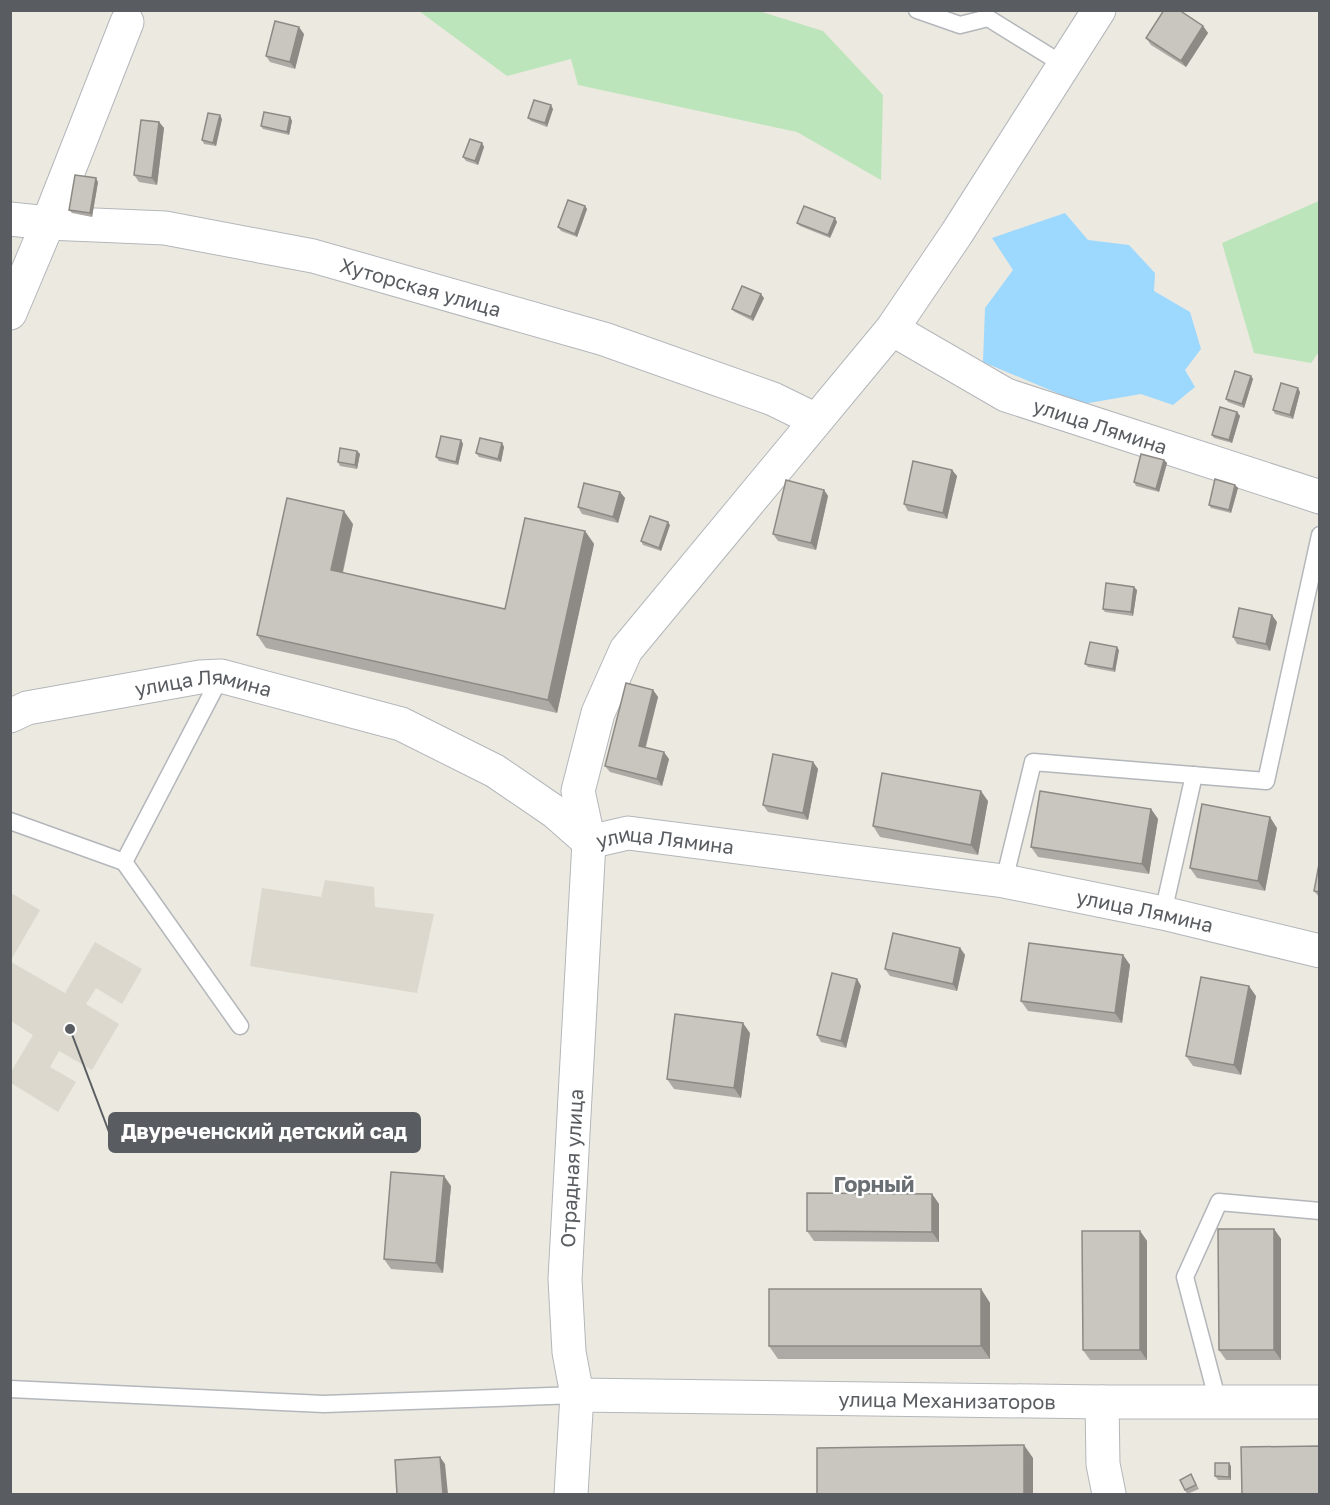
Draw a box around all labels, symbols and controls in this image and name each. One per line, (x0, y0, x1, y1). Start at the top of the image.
street label: Хуторская улица (337, 252, 504, 321)
street label: улица Лямина (1030, 393, 1170, 459)
street label: улица Лямина (133, 664, 275, 701)
street label: улица Лямина (593, 821, 735, 858)
street label: улица Лямина (1074, 884, 1216, 937)
street label: Отрадная улица (555, 1088, 587, 1248)
callout: Двуреченский детский сад (109, 1113, 420, 1152)
text: Двуреченский детский сад (121, 1118, 407, 1144)
district label: Горный (834, 1170, 914, 1197)
street label: улица Механизаторов (838, 1386, 1056, 1413)

